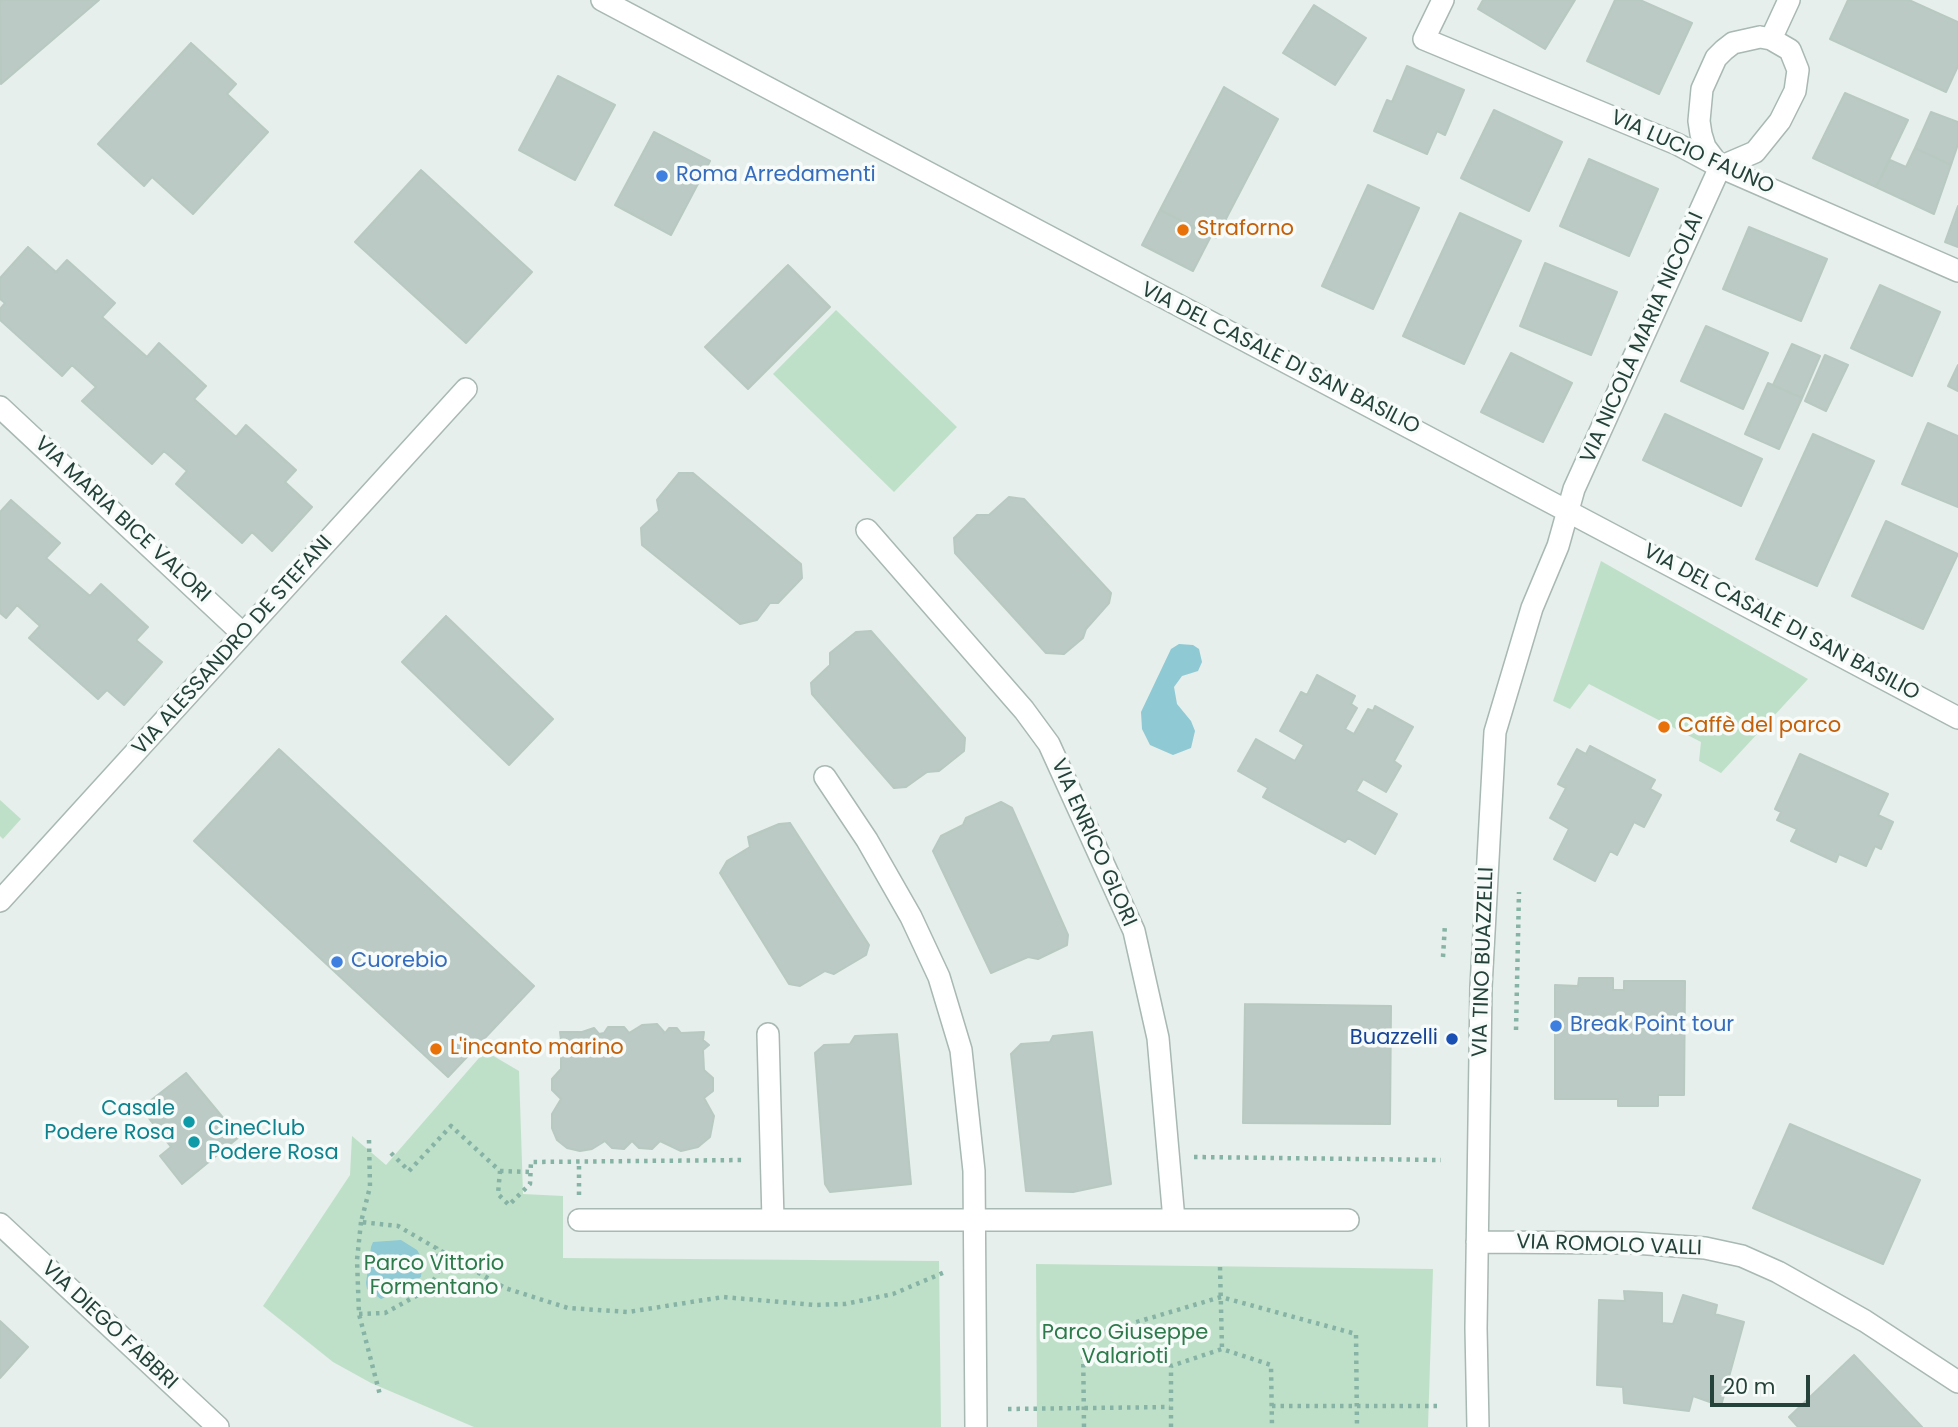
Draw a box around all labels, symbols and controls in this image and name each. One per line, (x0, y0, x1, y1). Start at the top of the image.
street label: VIA LUCIO FAUNO (1606, 106, 1778, 200)
place label: Roma Arredamenti (676, 163, 876, 189)
marker: Roma Arredamenti (654, 168, 670, 184)
street label: VIA NICOLA MARIA NICOLAI (1576, 209, 1710, 467)
place label: Straforno (1197, 217, 1294, 243)
marker: Straforno (1175, 222, 1191, 238)
street label: VIA DEL CASALE DI SAN BASILIO (1136, 278, 1424, 440)
street label: VIA MARIA BICE VALORI (29, 432, 215, 608)
street label: VIA ALESSANDRO DE STEFANI (128, 531, 338, 761)
street label: VIA DEL CASALE DI SAN BASILIO (1638, 539, 1924, 707)
place label: Caffè del parco (1678, 714, 1841, 740)
marker: Caffè del parco (1656, 719, 1672, 735)
street label: VIA ENRICO GLORI (1045, 755, 1141, 931)
street label: VIA TINO BUAZZELLI (1468, 866, 1500, 1058)
place label: Cuorebio (351, 949, 448, 975)
marker: Cuorebio (329, 954, 345, 970)
place label: Break Point tour (1570, 1013, 1734, 1039)
marker: Break Point tour (1548, 1018, 1564, 1034)
place label: Buazzelli (1350, 1026, 1438, 1052)
marker: Buazzelli (1444, 1031, 1460, 1047)
place label: L'incanto marino (450, 1036, 624, 1062)
marker: L'incanto marino (428, 1041, 444, 1057)
place label: Casale Podere Rosa (44, 1097, 175, 1147)
marker: Casale Podere Rosa (181, 1114, 197, 1130)
place label: CineClub Podere Rosa (208, 1117, 339, 1167)
marker: CineClub Podere Rosa (186, 1134, 202, 1150)
street label: VIA ROMOLO VALLI (1516, 1230, 1702, 1262)
park label: Parco Vittorio Formentano (364, 1252, 504, 1302)
street label: VIA DIEGO FABBRI (36, 1257, 182, 1395)
park label: Parco Giuseppe Valarioti (1042, 1321, 1208, 1371)
scale bar (1713, 1360, 1813, 1404)
text: 20 m (1723, 1372, 1776, 1401)

